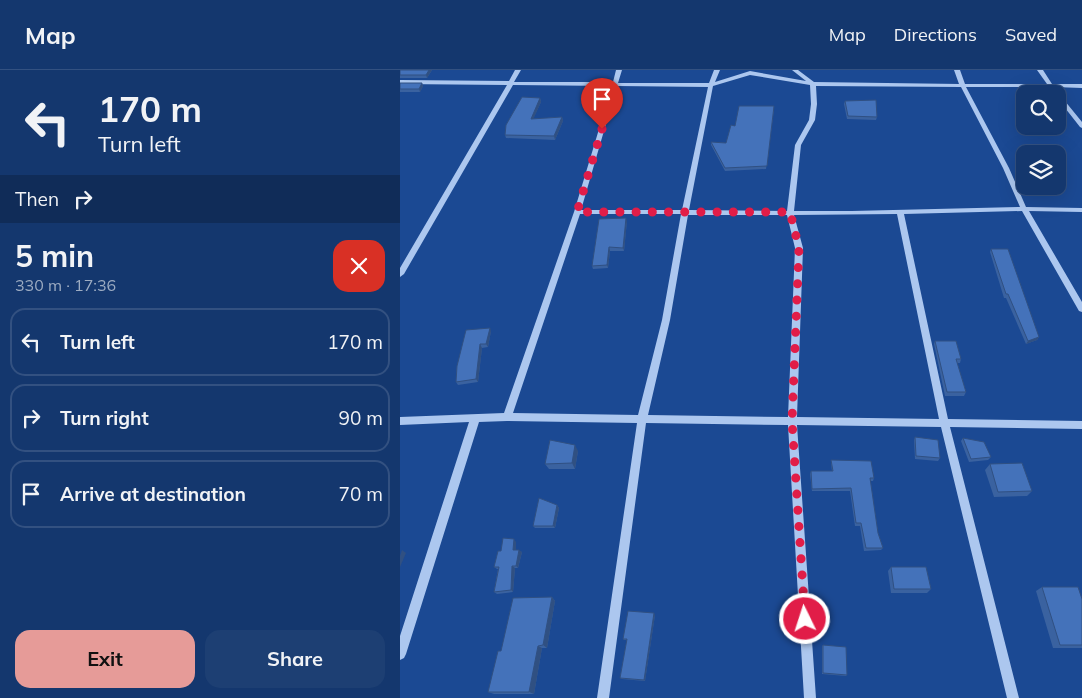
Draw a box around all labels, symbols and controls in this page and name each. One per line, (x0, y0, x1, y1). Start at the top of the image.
text: Map (25, 20, 76, 50)
text: Map (829, 23, 866, 46)
text: Directions (894, 23, 977, 46)
text: Saved (1005, 23, 1057, 46)
pin (581, 78, 623, 129)
icon: arrive (588, 85, 616, 113)
map controls (1016, 85, 1066, 195)
button: search (1016, 85, 1066, 135)
text: 170 m (98, 87, 202, 131)
icon: left (15, 90, 80, 155)
text: Turn left (98, 130, 181, 158)
button: layers (1016, 145, 1066, 195)
icon: right (69, 185, 97, 213)
text: Then (15, 187, 59, 211)
text: 5 min (15, 237, 94, 275)
button: close (333, 240, 385, 292)
text: 330 m · 17:36 (15, 275, 116, 295)
icon: left (17, 328, 45, 356)
text: Turn left (60, 330, 135, 354)
text: 170 m (327, 330, 383, 354)
icon: right (17, 404, 45, 432)
text: Turn right (60, 406, 149, 430)
text: 90 m (339, 406, 383, 430)
icon: arrive (17, 480, 45, 508)
text: Arrive at destination (60, 482, 246, 506)
text: 70 m (339, 482, 383, 506)
position arrow (778, 592, 830, 644)
button: Exit (15, 630, 195, 688)
button: Share (205, 630, 385, 688)

